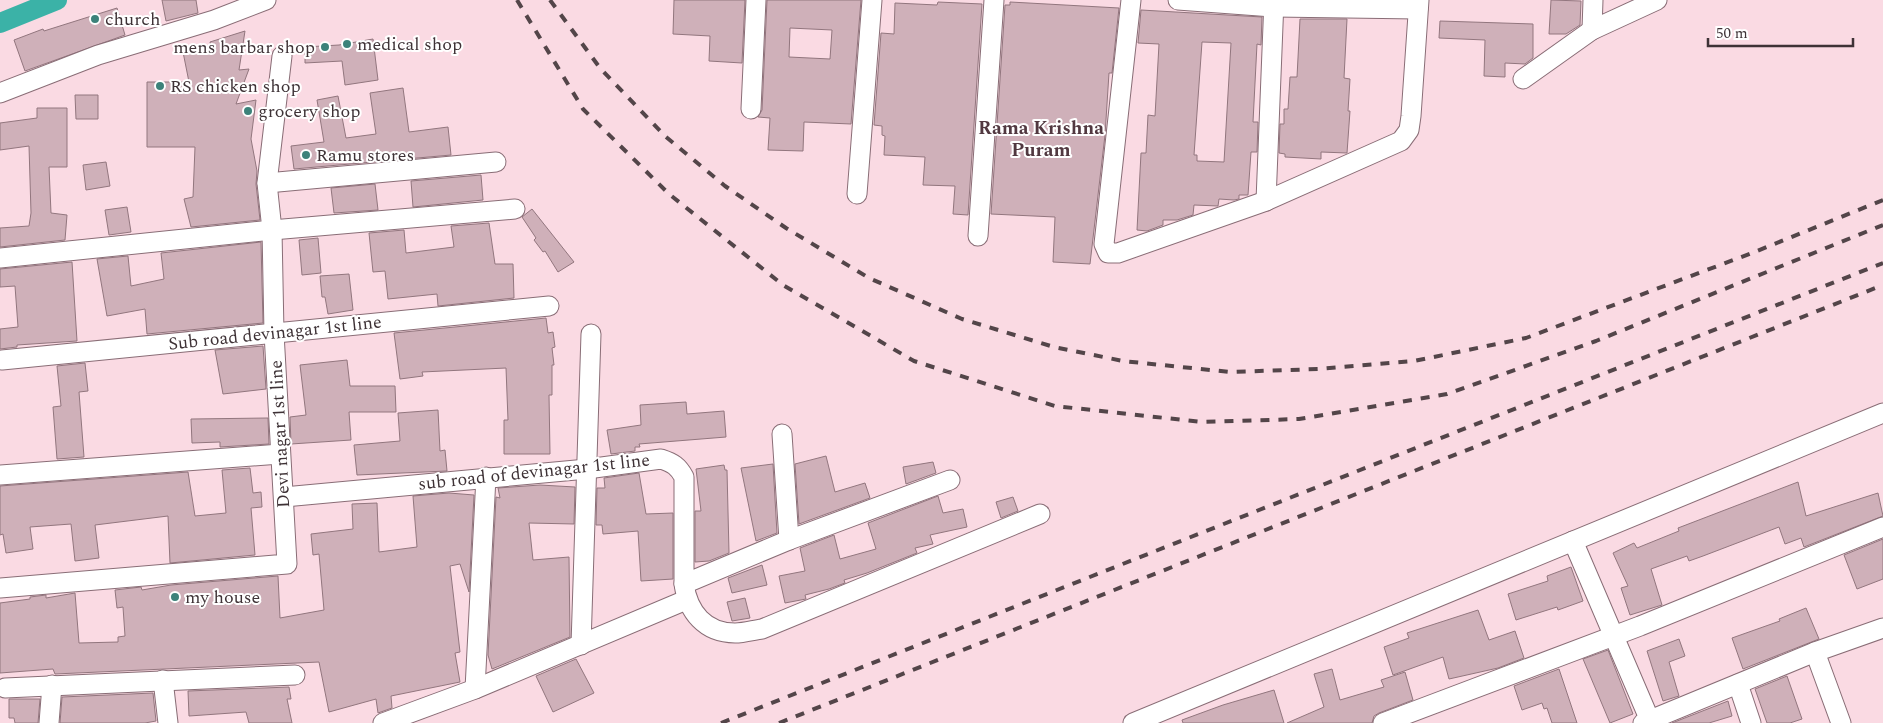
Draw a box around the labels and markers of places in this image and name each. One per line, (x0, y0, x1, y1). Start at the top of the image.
place label: church (105, 6, 160, 33)
marker: church (89, 13, 101, 25)
place label: medical shop (357, 31, 462, 58)
place label: mens barbar shop (173, 34, 315, 61)
marker: medical shop (341, 38, 353, 50)
marker: mens barbar shop (319, 41, 331, 53)
place label: RS chicken shop (170, 73, 301, 100)
marker: RS chicken shop (154, 80, 166, 92)
place label: grocery shop (258, 98, 360, 125)
marker: grocery shop (242, 105, 254, 117)
place label: Ramu stores (316, 142, 414, 169)
marker: Ramu stores (300, 149, 312, 161)
place label: my house (185, 584, 260, 611)
marker: my house (169, 591, 181, 603)

